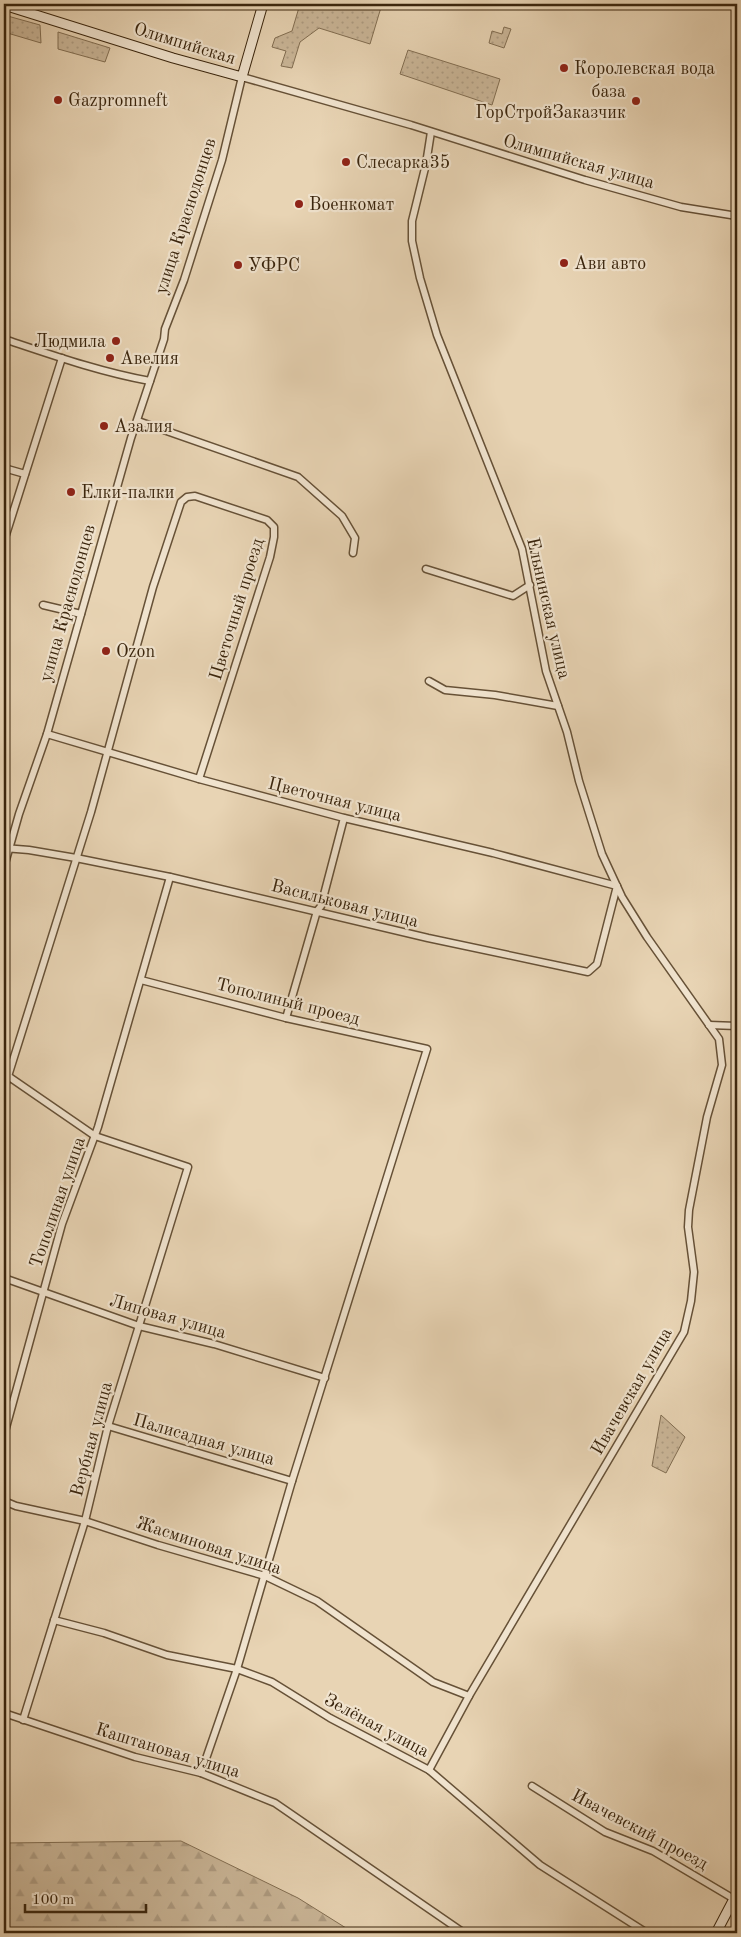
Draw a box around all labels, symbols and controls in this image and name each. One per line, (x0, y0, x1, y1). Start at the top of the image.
street label: Олимпийская (132, 20, 238, 68)
place label: Королевская вода (574, 60, 715, 78)
marker: Королевская вода (558, 62, 570, 74)
place label: база ГорСтройЗаказчик (475, 83, 626, 122)
place label: Gazpromneft (68, 92, 168, 110)
marker: Gazpromneft (52, 94, 64, 106)
marker: база ГорСтройЗаказчик (630, 95, 642, 107)
street label: Олимпийская улица (501, 132, 657, 192)
street label: улица Краснодонцев (152, 136, 220, 297)
place label: Слесарка35 (356, 154, 450, 172)
marker: Слесарка35 (340, 156, 352, 168)
place label: Военкомат (309, 196, 394, 214)
marker: Военкомат (293, 198, 305, 210)
place label: Ави авто (574, 255, 646, 273)
place label: УФРС (248, 257, 300, 275)
marker: Ави авто (558, 257, 570, 269)
marker: УФРС (232, 259, 244, 271)
place label: Людмила (34, 333, 106, 351)
marker: Людмила (110, 335, 122, 347)
place label: Авелия (120, 350, 179, 368)
marker: Авелия (104, 352, 116, 364)
place label: Азалия (114, 418, 173, 436)
marker: Азалия (98, 420, 110, 432)
place label: Елки-палки (81, 484, 174, 502)
marker: Елки-палки (65, 486, 77, 498)
street label: улица Краснодонцев (37, 522, 99, 684)
street label: Цветочный проезд (207, 536, 267, 682)
street label: Ельнинская улица (523, 536, 573, 681)
place label: Ozon (116, 643, 155, 661)
marker: Ozon (100, 645, 112, 657)
street label: Цветочная улица (266, 775, 403, 825)
street label: Васильковая улица (269, 877, 420, 931)
street label: Тополиный проезд (214, 975, 362, 1029)
street label: Тополиная улица (27, 1134, 89, 1270)
street label: Липовая улица (107, 1292, 228, 1342)
street label: Ивачевская улица (588, 1325, 676, 1458)
street label: Вербная улица (68, 1380, 116, 1499)
street label: Палисадная улица (131, 1411, 277, 1469)
street label: Жасминовая улица (134, 1514, 284, 1578)
street label: Зелёная улица (321, 1691, 432, 1761)
street label: Каштановая улица (93, 1720, 242, 1782)
street label: Ивачевский проезд (568, 1786, 711, 1874)
scale bar (25, 1882, 146, 1914)
text: 100 m (32, 1893, 74, 1908)

